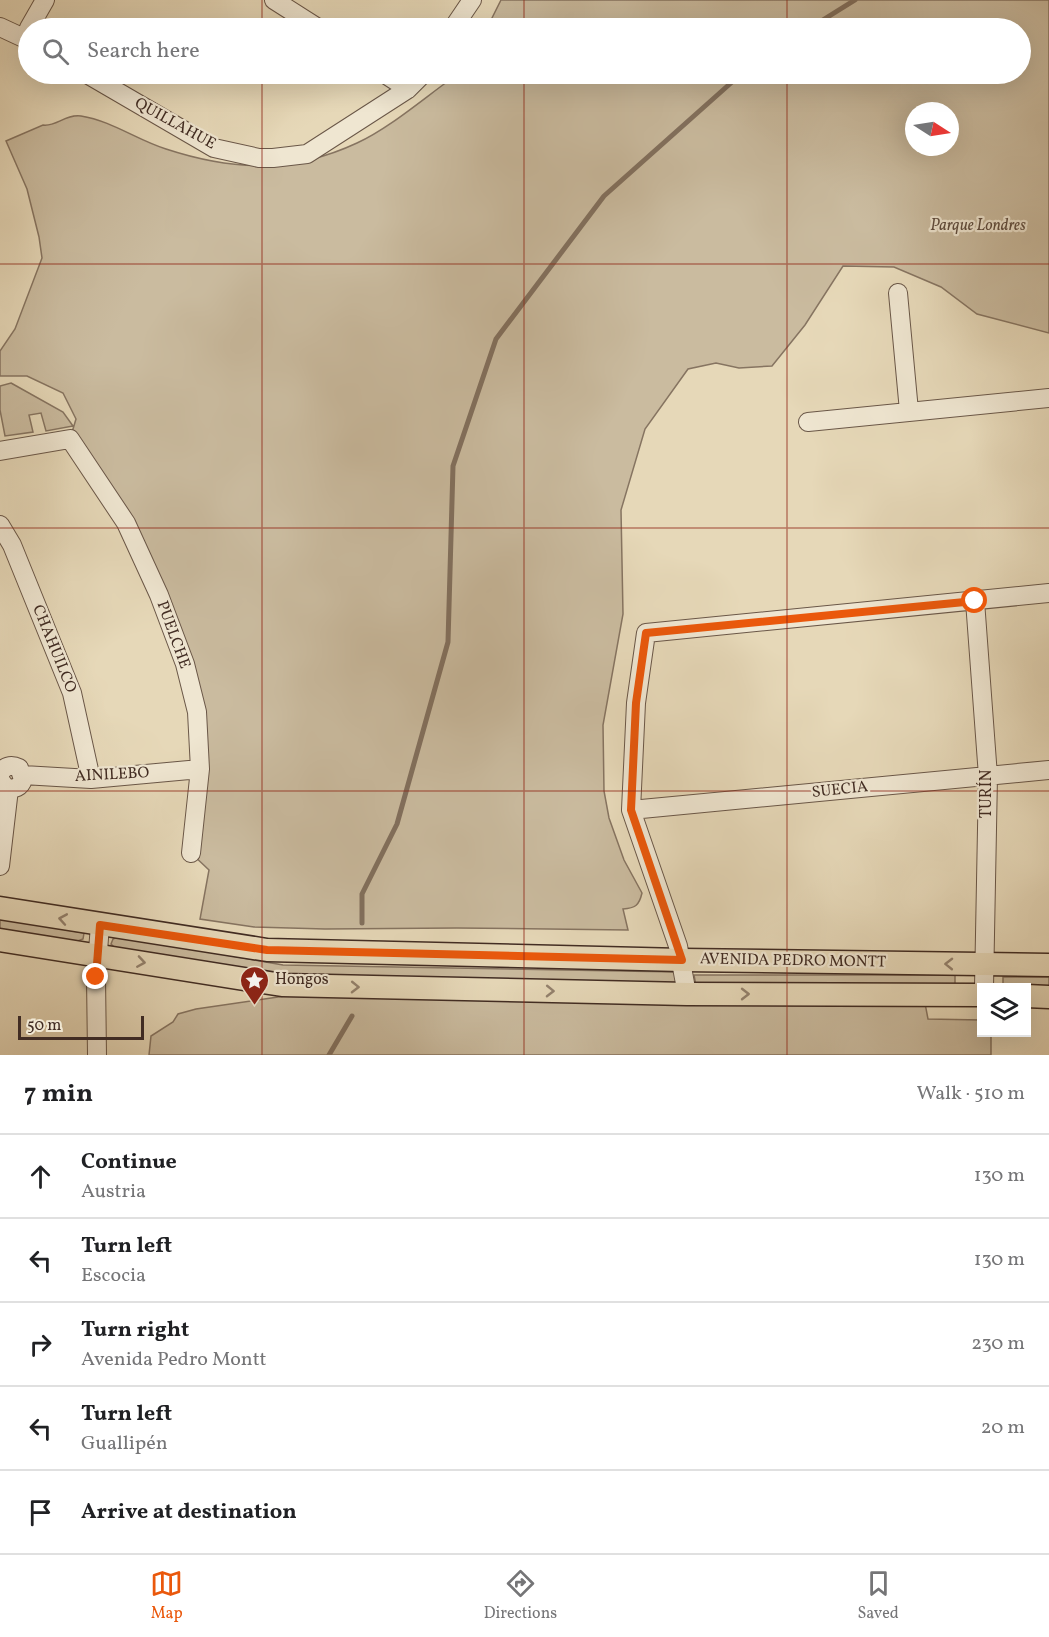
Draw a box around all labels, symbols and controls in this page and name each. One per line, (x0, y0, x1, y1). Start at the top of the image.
search box (18, 18, 1031, 84)
icon: search (39, 35, 72, 68)
text: Search here (87, 36, 200, 67)
street label: QUILLAHUE (130, 93, 220, 155)
north arrow (905, 102, 959, 156)
park label: Parque Londres (930, 215, 1026, 237)
route start (961, 587, 987, 613)
street label: PUELCHE (151, 598, 195, 672)
street label: CHAHUILCO (26, 602, 82, 697)
street label: AINILEBO (74, 762, 150, 788)
street label: TURÍN (976, 770, 998, 818)
street label: SUECIA (811, 776, 869, 804)
one-way arrow (58, 913, 68, 926)
street label: AVENIDA PEDRO MONTT (700, 948, 886, 974)
one-way arrow (136, 955, 146, 967)
one-way arrow (944, 958, 953, 970)
route end (82, 963, 108, 989)
place icon: Hongos (238, 964, 270, 1006)
place label: Hongos (275, 969, 329, 991)
one-way arrow (350, 980, 359, 993)
map controls (977, 983, 1031, 1037)
button: layers (977, 983, 1031, 1037)
one-way arrow (545, 985, 554, 997)
one-way arrow (740, 988, 749, 1000)
scale bar (18, 1013, 144, 1040)
text: 50 m (27, 1015, 61, 1037)
text: 7 min (24, 1076, 93, 1112)
text: Walk · 510 m (916, 1080, 1025, 1108)
text: Continue (81, 1147, 177, 1178)
icon: ahead (24, 1160, 57, 1193)
text: 130 m (974, 1162, 1025, 1190)
text: Austria (81, 1178, 146, 1206)
text: Turn left (81, 1231, 172, 1262)
icon: left (24, 1244, 57, 1277)
text: 130 m (974, 1246, 1025, 1274)
text: Escocia (81, 1262, 146, 1290)
text: Turn right (81, 1315, 189, 1346)
icon: right (24, 1328, 57, 1361)
text: 230 m (971, 1330, 1025, 1358)
text: Avenida Pedro Montt (81, 1346, 267, 1374)
text: Turn left (81, 1399, 172, 1430)
icon: left (24, 1412, 57, 1445)
text: 20 m (981, 1414, 1025, 1442)
text: Guallipén (81, 1430, 168, 1458)
icon: arrive (24, 1496, 57, 1529)
text: Arrive at destination (81, 1497, 297, 1528)
tab: Map (150, 1567, 183, 1625)
tab: Directions (484, 1567, 557, 1625)
tab: Saved (858, 1567, 899, 1625)

